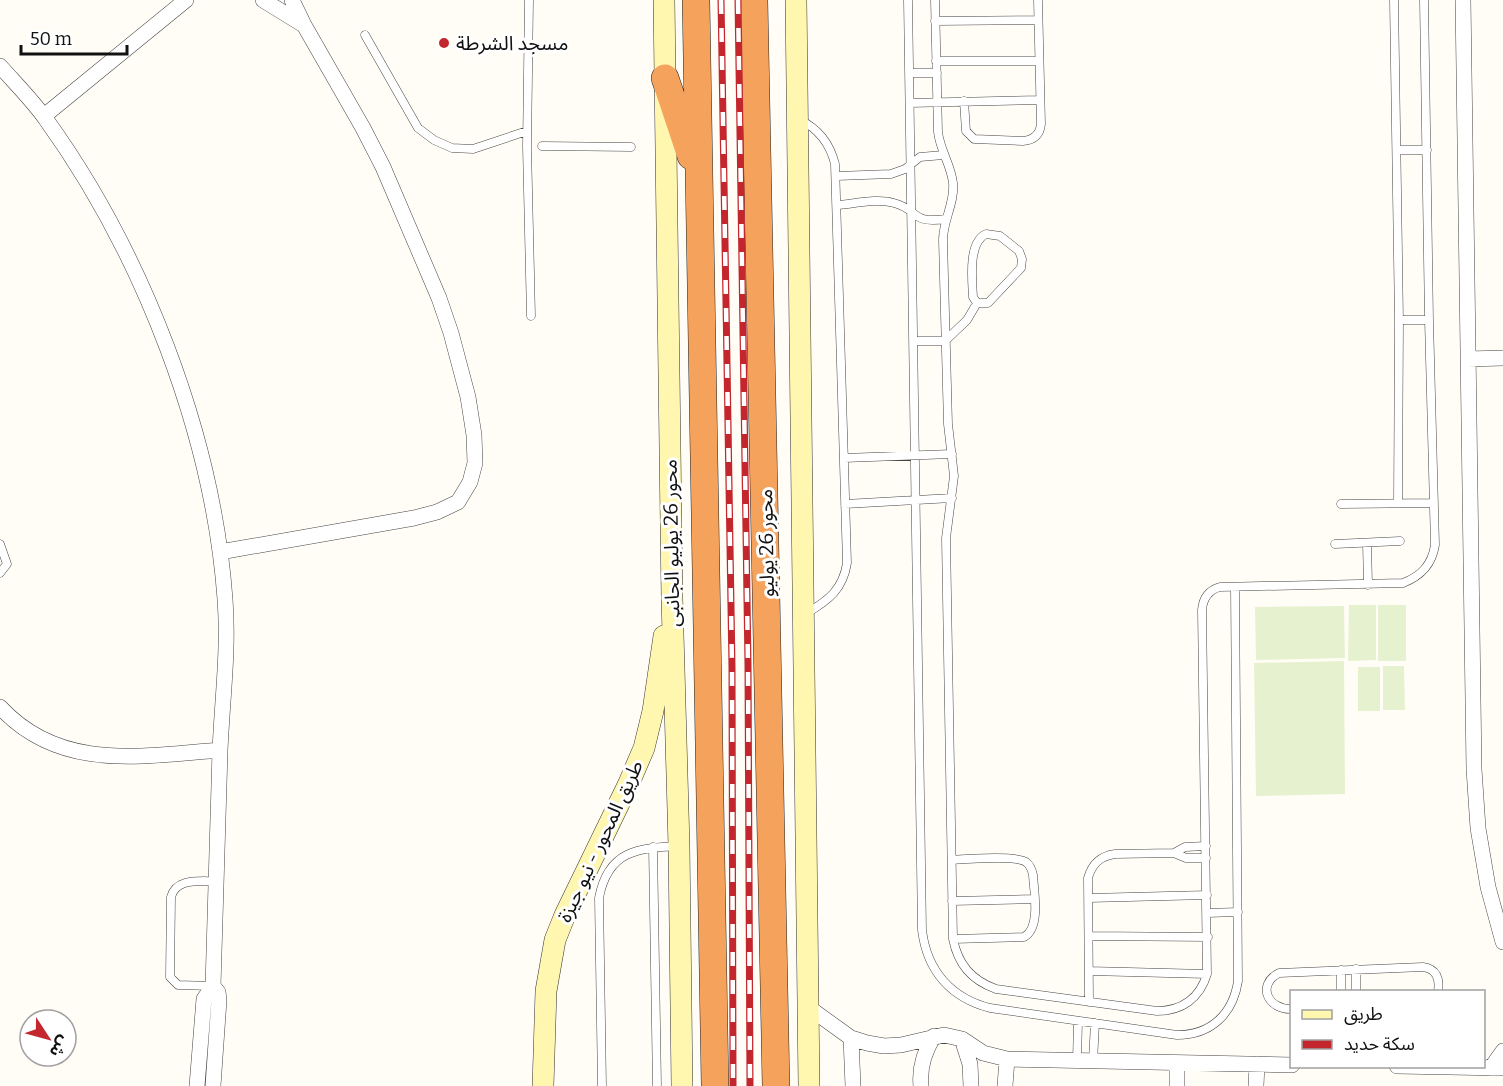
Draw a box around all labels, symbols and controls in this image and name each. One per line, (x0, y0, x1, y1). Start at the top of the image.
scale bar (21, 18, 128, 56)
text: 50 m (30, 28, 72, 50)
place label: مسجد الشرطة (456, 31, 568, 55)
marker: مسجد الشرطة (437, 36, 451, 50)
street label: محور 26 يوليو الجانبى (658, 459, 684, 627)
street label: محور 26 يوليو (753, 489, 779, 597)
street label: طريق المحور - نيو جيزة (552, 756, 649, 926)
legend (1290, 990, 1485, 1068)
text: طريق (1344, 1003, 1383, 1025)
north arrow (18, 1008, 78, 1068)
text: ش (46, 1032, 74, 1061)
text: سكة حديد (1344, 1033, 1415, 1055)

